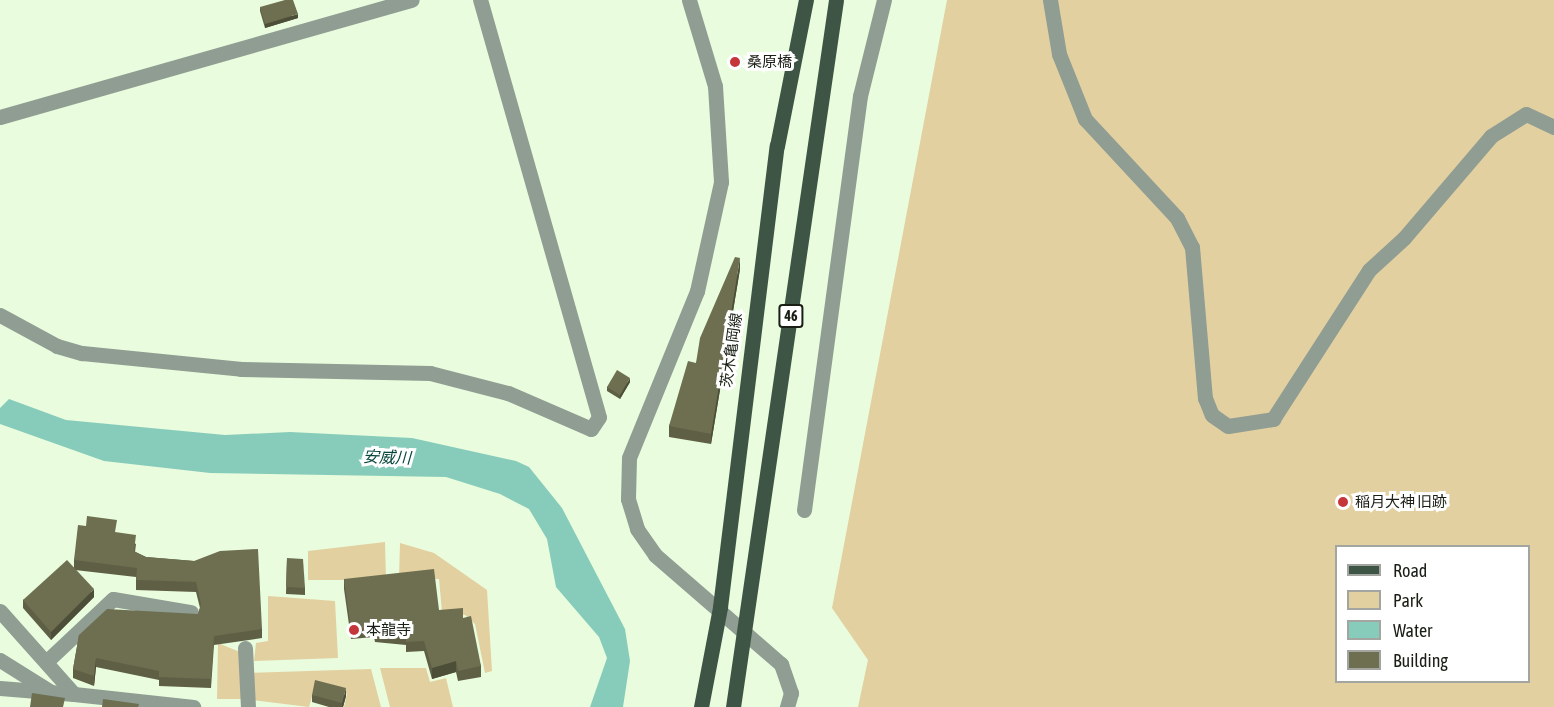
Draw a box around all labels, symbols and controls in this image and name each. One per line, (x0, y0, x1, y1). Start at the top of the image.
place label: 桑原橋 (747, 53, 792, 71)
marker: 桑原橋 (728, 55, 742, 69)
road number: 46 (778, 305, 804, 327)
street label: 茨木亀岡線 (717, 312, 745, 388)
water label: 安威川 (363, 447, 411, 467)
place label: 稲月大神 旧跡 (1355, 493, 1447, 511)
marker: 稲月大神 旧跡 (1336, 495, 1350, 509)
legend (1335, 545, 1530, 683)
text: Road (1393, 560, 1427, 581)
text: Park (1393, 590, 1423, 611)
text: Water (1393, 620, 1432, 641)
place label: 本龍寺 (366, 621, 411, 639)
marker: 本龍寺 (347, 623, 361, 637)
text: Building (1393, 650, 1448, 671)

